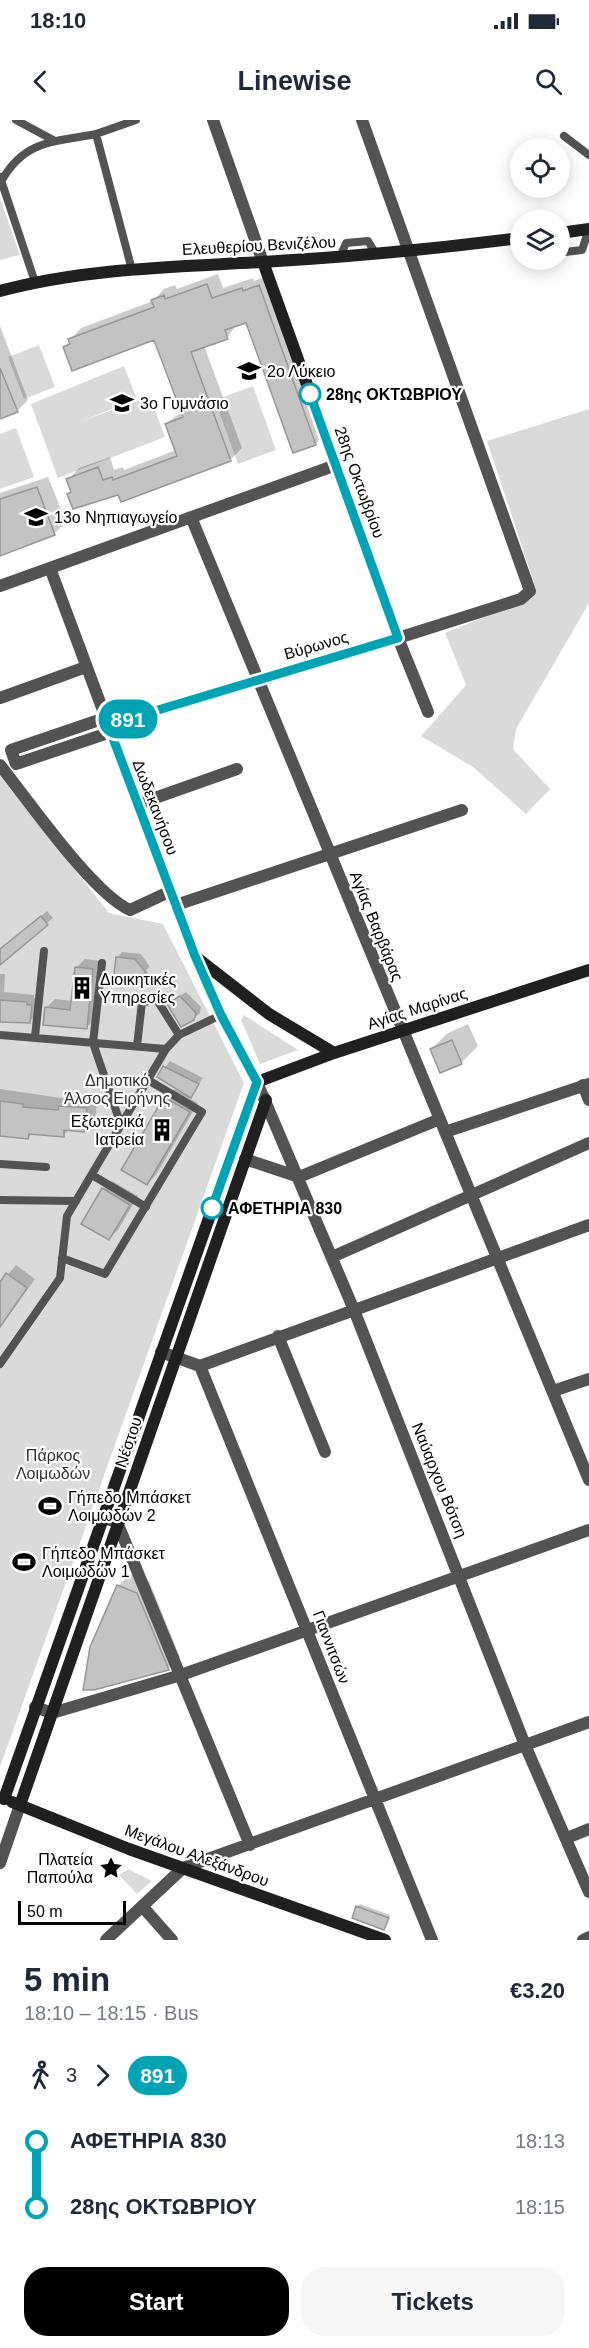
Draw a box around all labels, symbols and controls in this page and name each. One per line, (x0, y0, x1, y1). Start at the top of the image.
text: 18:10 (30, 8, 86, 33)
icon: back (24, 65, 57, 98)
icon: search (532, 65, 565, 98)
text: Linewise (237, 66, 352, 96)
map controls (510, 138, 570, 270)
button: locate (510, 138, 570, 198)
button: layers (510, 210, 570, 270)
street label: Ελευθερίου Βενιζέλου (182, 233, 337, 259)
school or university icon: 2ο Λύκειο (236, 358, 262, 384)
place label: 2ο Λύκειο (267, 363, 335, 380)
marker: 28ης ΟΚΤΩΒΡΙΟΥ (299, 383, 321, 405)
place label: 28ης ΟΚΤΩΒΡΙΟΥ (326, 386, 462, 404)
school or university icon: 3ο Γυμνάσιο (109, 390, 135, 416)
place label: 3ο Γυμνάσιο (140, 395, 229, 412)
street label: 28ης Οκτωβρίου (331, 424, 388, 540)
school or university icon: 13ο Νηπιαγωγείο (23, 504, 49, 530)
place label: 13ο Νηπιαγωγείο (54, 509, 178, 526)
street label: Βύρωνος (282, 628, 350, 663)
line badge: 891 (94, 700, 162, 738)
text: 891 (110, 708, 146, 731)
street label: Δωδεκανήσου (130, 757, 182, 857)
street label: Αγίας Βαρβάρας (347, 869, 406, 984)
place label: Διοικητικές Υπηρεσίες (100, 971, 177, 1006)
building icon: Διοικητικές Υπηρεσίες (69, 975, 95, 1001)
street label: Αγίας Μαρίνας (365, 984, 469, 1033)
park label: Δημοτικό Άλσος Ειρήνης (64, 1072, 170, 1107)
place label: Εξωτερικά Ιατρεία (71, 1113, 144, 1148)
building icon: Εξωτερικά Ιατρεία (149, 1117, 175, 1143)
marker: ΑΦΕΤΗΡΙΑ 830 (201, 1197, 223, 1219)
place label: ΑΦΕΤΗΡΙΑ 830 (228, 1200, 342, 1217)
street label: Νέστου (112, 1415, 145, 1470)
street label: Ναύαρχου Βότση (409, 1420, 470, 1540)
park label: Πάρκος Λοιμωδών (16, 1447, 90, 1482)
place label: Γήπεδο Μπάσκετ Λοιμωδών 2 (68, 1489, 192, 1524)
sports icon: Γήπεδο Μπάσκετ Λοιμωδών 2 (37, 1493, 63, 1519)
place label: Γήπεδο Μπάσκετ Λοιμωδών 1 (42, 1545, 166, 1580)
sports icon: Γήπεδο Μπάσκετ Λοιμωδών 1 (11, 1549, 37, 1575)
street label: Γιαννιτσών (310, 1608, 353, 1686)
street label: Μεγάλου Αλεξάνδρου (122, 1821, 271, 1890)
place label: Πλατεία Παπούλα (27, 1851, 93, 1886)
place icon: Πλατεία Παπούλα (98, 1855, 124, 1881)
scale bar (18, 1898, 126, 1926)
text: 50 m (27, 1903, 63, 1920)
text: 5 min (24, 1961, 110, 1998)
text: €3.20 (510, 1978, 565, 2003)
text: 18:10 – 18:15 · Bus (24, 2002, 199, 2024)
icon: walk (24, 2059, 57, 2092)
icon: forward (86, 2059, 119, 2092)
text: 3 (66, 2064, 77, 2086)
text: 891 (140, 2064, 175, 2087)
text: ΑΦΕΤΗΡΙΑ 830 (70, 2128, 227, 2153)
text: 18:13 (515, 2130, 565, 2152)
text: 28ης ΟΚΤΩΒΡΙΟΥ (70, 2194, 257, 2219)
text: 18:15 (515, 2196, 565, 2218)
button: Start (24, 2267, 289, 2336)
button: Tickets (301, 2267, 565, 2336)

